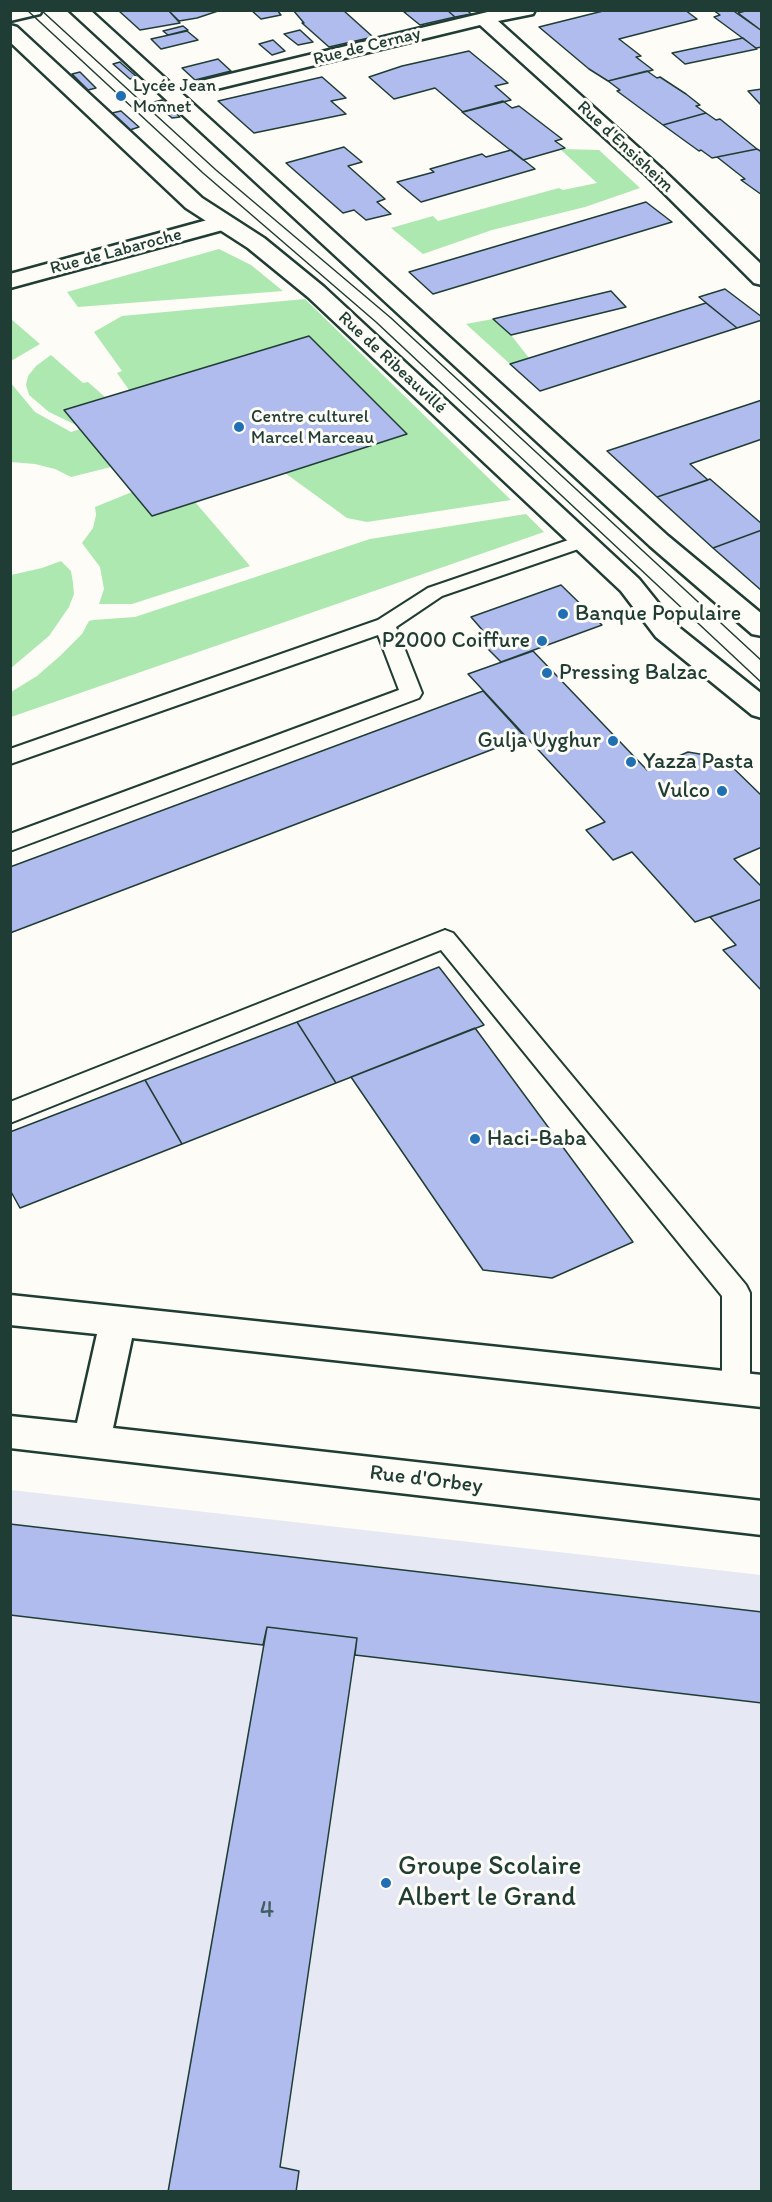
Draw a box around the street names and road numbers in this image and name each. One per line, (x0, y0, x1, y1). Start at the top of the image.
street label: Rue de Cernay (311, 23, 423, 71)
street label: Rue d'Ensisheim (572, 97, 678, 197)
street label: Rue de Labaroche (48, 224, 184, 280)
street label: Rue de Ribeauvillé (333, 307, 451, 419)
street label: Rue d'Orbey (368, 1460, 484, 1500)

